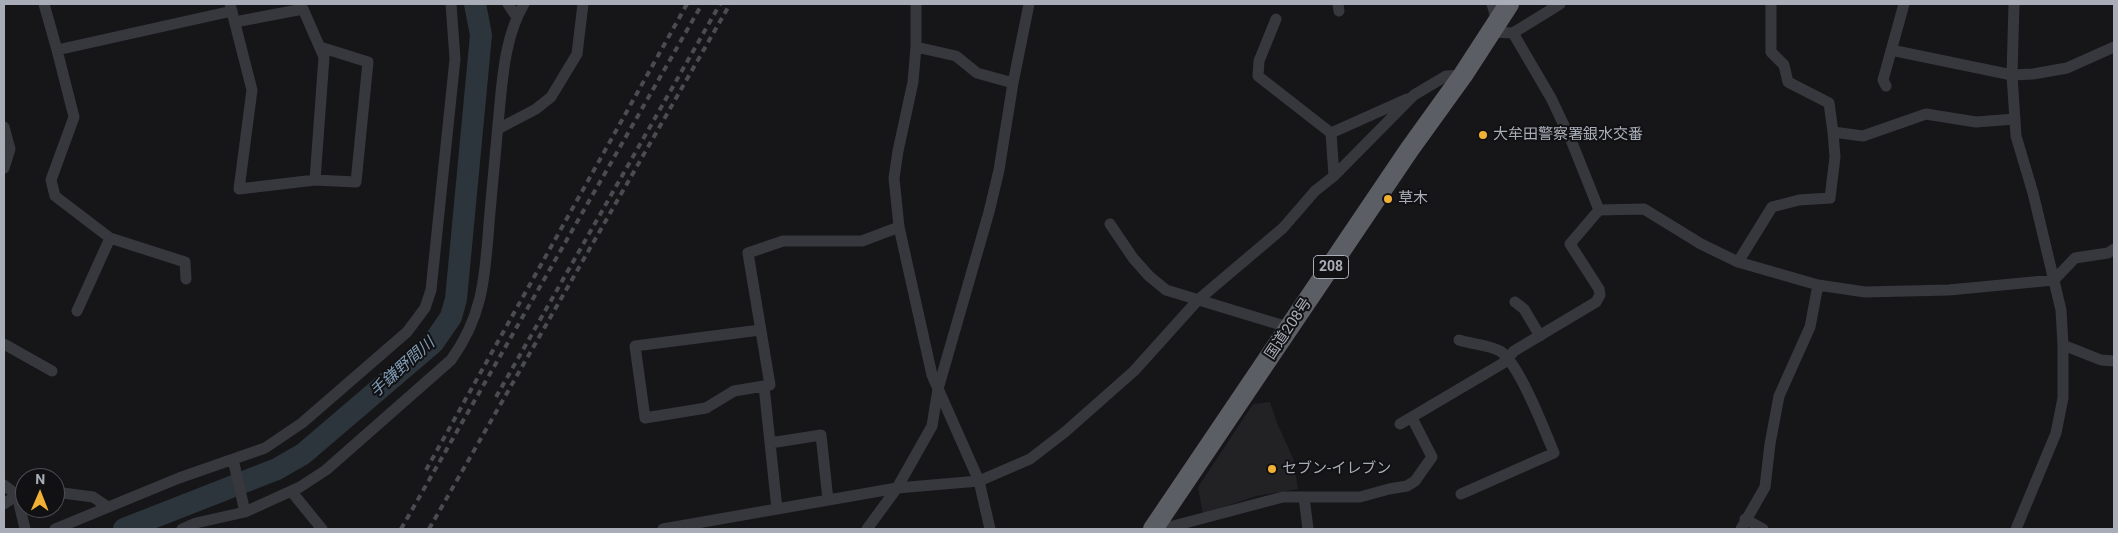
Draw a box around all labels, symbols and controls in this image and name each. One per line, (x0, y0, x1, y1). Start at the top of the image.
place label: 大牟田警察署銀水交番 (1493, 126, 1643, 144)
marker: 大牟田警察署銀水交番 (1477, 129, 1489, 141)
place label: 草木 (1398, 190, 1428, 208)
marker: 草木 (1382, 193, 1394, 205)
road number: 208 (1314, 256, 1348, 278)
street label: 国道208号 (1262, 295, 1316, 363)
water label: 手鎌野間川 (367, 334, 439, 402)
place label: セブン-イレブン (1282, 460, 1391, 478)
marker: セブン-イレブン (1266, 463, 1278, 475)
north arrow (15, 468, 65, 518)
text: N (35, 471, 45, 487)

